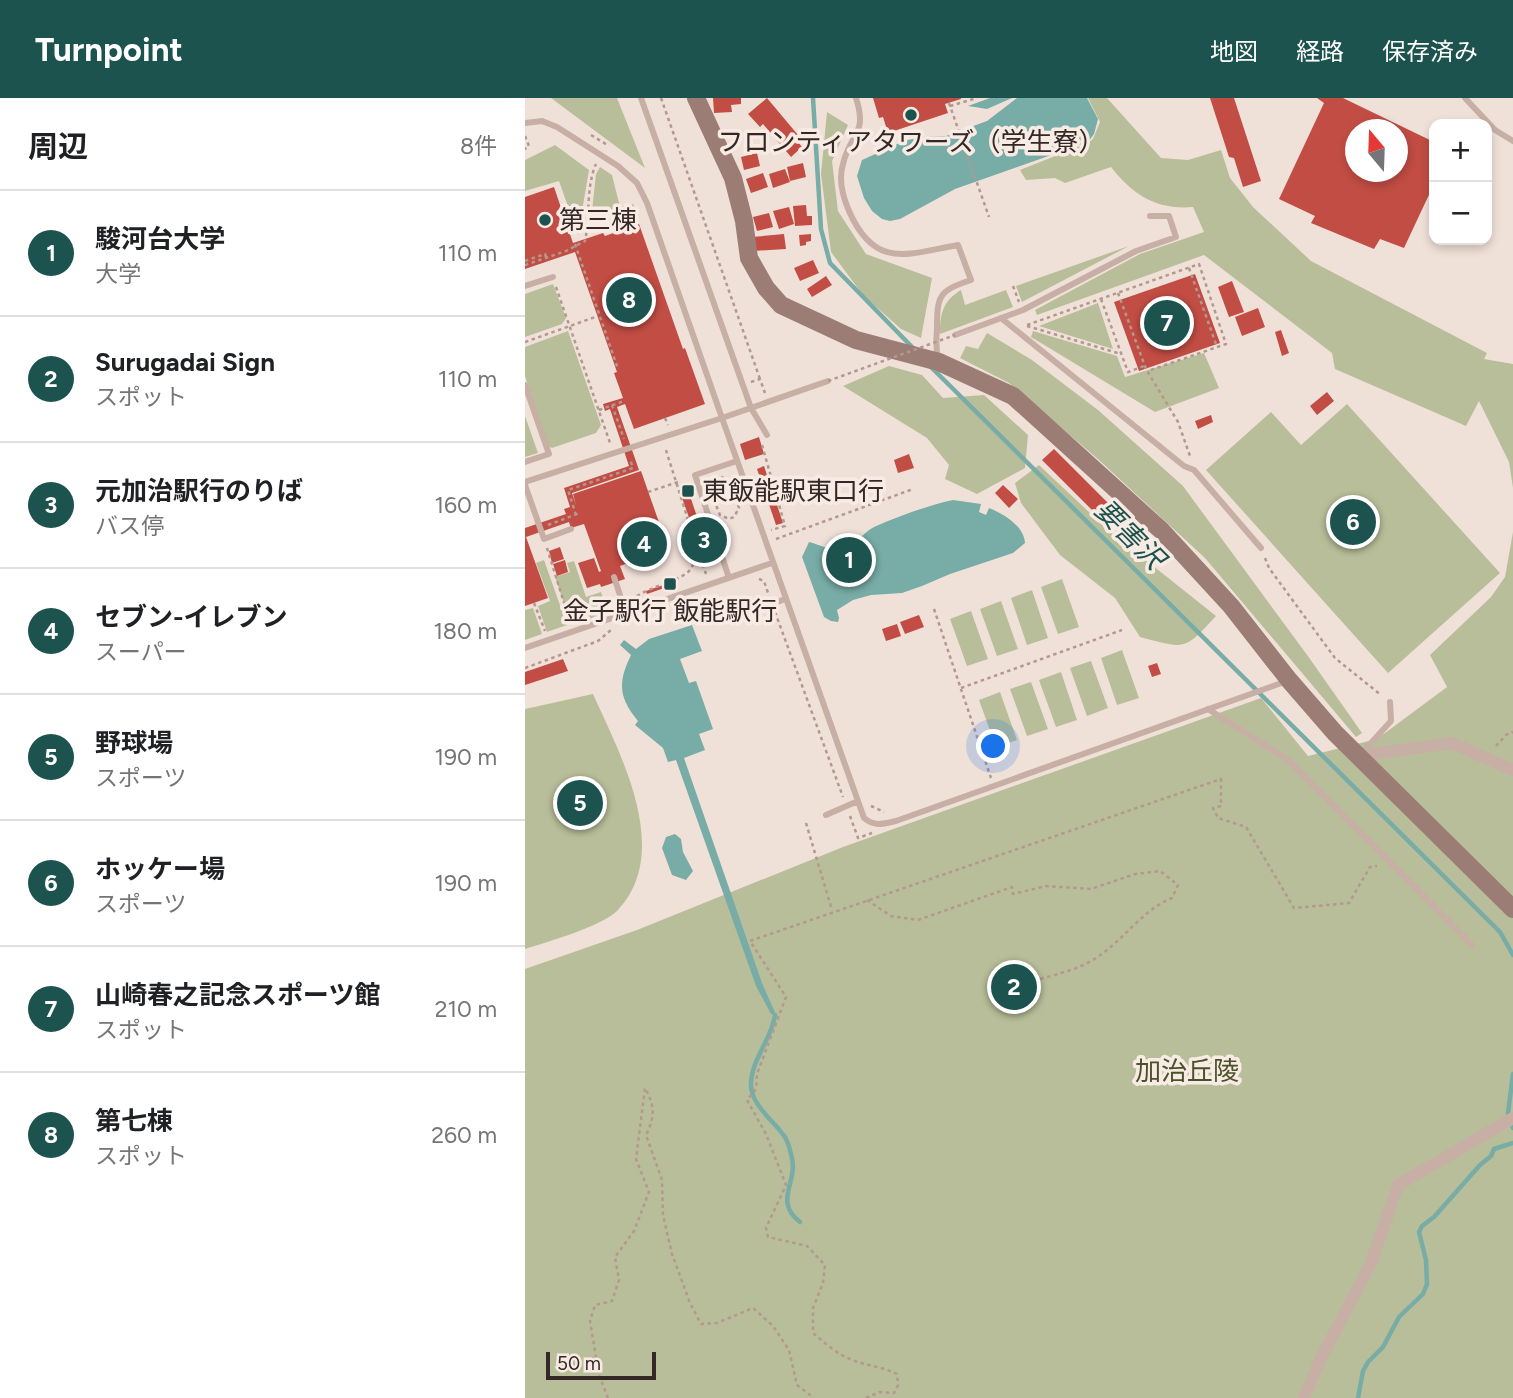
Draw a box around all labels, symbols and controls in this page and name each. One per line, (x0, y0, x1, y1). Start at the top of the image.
text: Turnpoint (35, 30, 183, 69)
text: 地図 (1210, 37, 1258, 66)
text: 経路 (1296, 37, 1344, 66)
text: 保存済み (1382, 37, 1478, 66)
marker: フロンティアタワーズ（学生寮） (903, 107, 919, 123)
north arrow (1345, 119, 1408, 182)
map controls (1429, 119, 1492, 245)
button: + (1429, 119, 1492, 182)
place label: フロンティアタワーズ（学生寮） (717, 126, 1105, 158)
text: 周辺 (28, 128, 88, 165)
text: 8件 (460, 132, 497, 160)
button: − (1429, 182, 1492, 245)
place label: 第三棟 (559, 204, 637, 236)
marker: 第三棟 (537, 212, 553, 228)
text: 駿河台大学 (95, 223, 225, 255)
text: 1 (46, 239, 56, 267)
text: 110 m (438, 239, 497, 267)
text: 大学 (95, 260, 141, 288)
pin: 8 (606, 274, 652, 326)
pin: 7 (1144, 297, 1190, 349)
text: Surugadai Sign (95, 346, 275, 378)
text: 2 (44, 365, 58, 393)
text: 110 m (438, 365, 497, 393)
text: スポット (95, 383, 187, 411)
text: 元加治駅行のりば (95, 475, 303, 507)
place label: 東飯能駅東口行 (702, 475, 884, 507)
marker: 東飯能駅東口行 (680, 483, 696, 499)
text: 3 (45, 491, 57, 519)
text: 160 m (434, 491, 497, 519)
water label: 要害沢 (1088, 492, 1175, 579)
pin: 6 (1330, 496, 1376, 548)
text: バス停 (95, 512, 164, 540)
pin: 3 (681, 514, 727, 566)
pin: 4 (621, 518, 667, 570)
pin: 1 (826, 534, 872, 586)
marker: 金子駅行 飯能駅行 (662, 576, 678, 592)
place label: 金子駅行 飯能駅行 (563, 595, 777, 627)
text: セブン-イレブン (95, 601, 288, 633)
text: 4 (44, 617, 58, 645)
text: 180 m (433, 617, 497, 645)
text: スーパー (95, 638, 187, 666)
text: 野球場 (95, 727, 173, 759)
your location (976, 729, 1010, 763)
text: 5 (44, 743, 58, 771)
text: 190 m (434, 743, 497, 771)
text: スポーツ (95, 764, 187, 792)
pin: 5 (557, 777, 603, 829)
text: ホッケー場 (95, 853, 225, 885)
text: 6 (44, 869, 58, 897)
text: 190 m (434, 869, 497, 897)
text: スポーツ (95, 890, 187, 918)
pin: 2 (991, 961, 1037, 1013)
text: 山崎春之記念スポーツ館 (95, 979, 380, 1011)
text: 7 (45, 995, 57, 1023)
text: 210 m (435, 995, 497, 1023)
text: スポット (95, 1016, 187, 1044)
park label: 加治丘陵 (1135, 1055, 1239, 1087)
text: 第七棟 (95, 1105, 173, 1137)
text: 8 (44, 1121, 58, 1149)
text: 260 m (431, 1121, 497, 1149)
text: スポット (95, 1142, 187, 1170)
scale bar (546, 1349, 656, 1381)
text: 50 m (557, 1352, 601, 1375)

